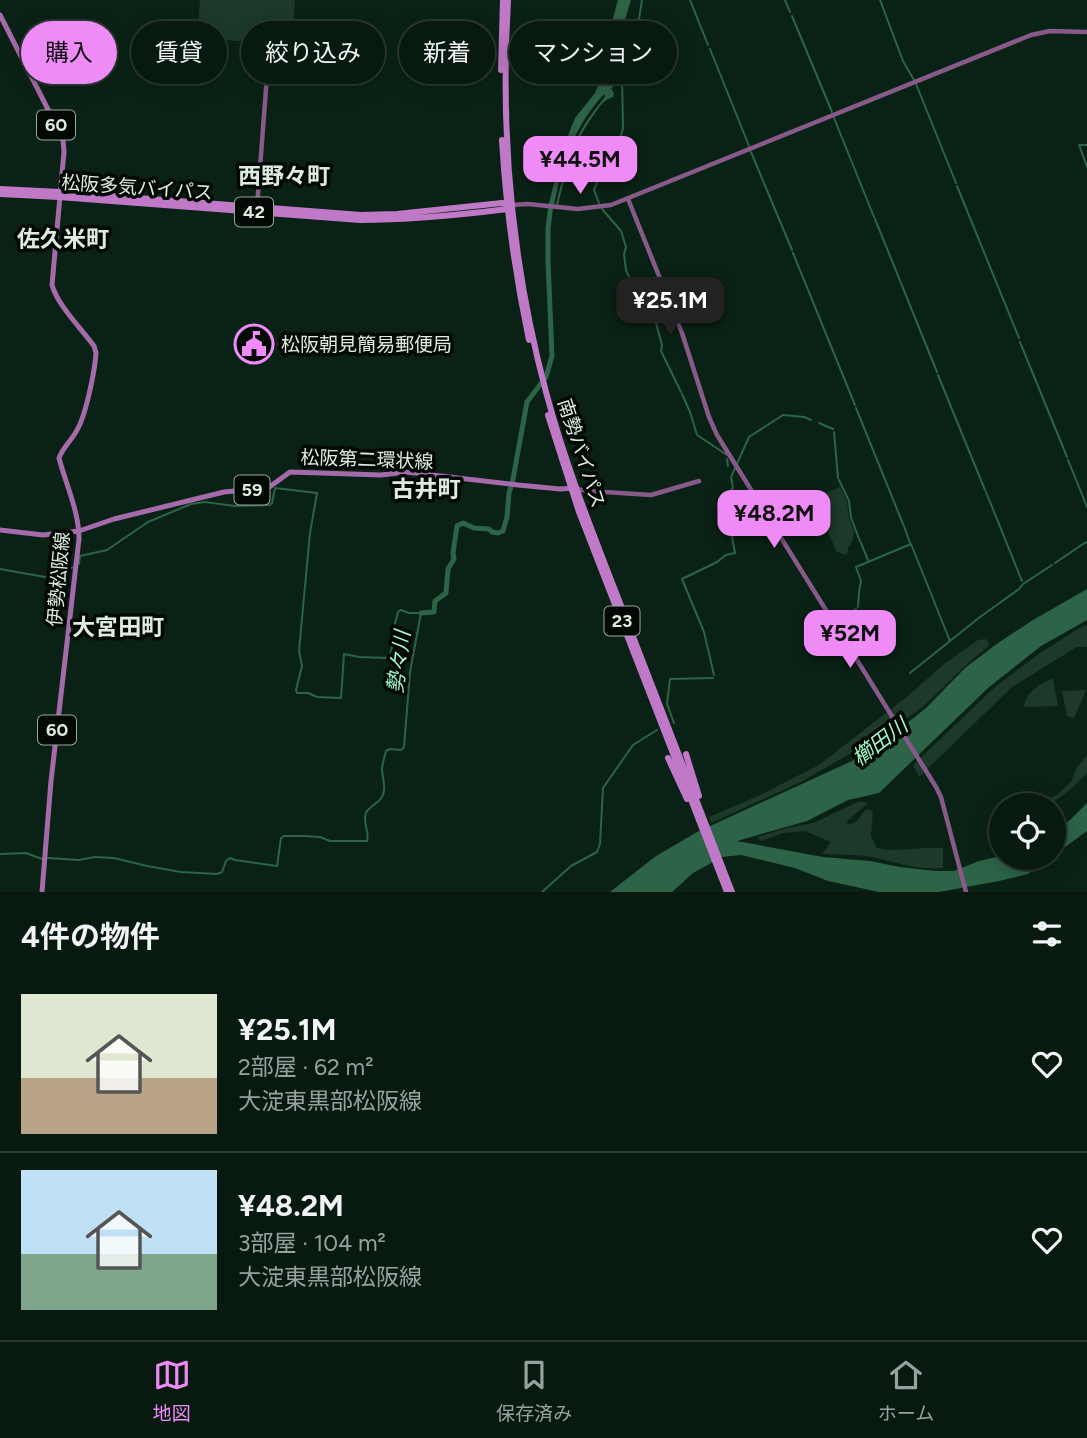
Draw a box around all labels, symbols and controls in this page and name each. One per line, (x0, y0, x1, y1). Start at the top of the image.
chip: 購入 (21, 21, 117, 84)
chip: 賃貸 (131, 21, 227, 84)
chip: 絞り込み (241, 21, 385, 84)
chip: 新着 (399, 21, 495, 84)
chip: マンション (509, 21, 677, 84)
road number: 60 (37, 110, 75, 140)
pin: ¥44.5M (523, 136, 637, 196)
text: ¥44.5M (539, 145, 621, 173)
district label: 西野々町 (238, 162, 330, 190)
street label: 松阪多気バイパス (61, 171, 213, 204)
road number: 42 (235, 197, 273, 226)
district label: 佐久米町 (17, 225, 109, 253)
pin: ¥25.1M (613, 278, 727, 337)
text: ¥25.1M (632, 286, 708, 314)
public building icon: 松阪朝見簡易郵便局 (233, 323, 275, 365)
place label: 松阪朝見簡易郵便局 (281, 333, 452, 356)
street label: 南勢バイパス (553, 396, 610, 511)
street label: 松阪第二環状線 (300, 446, 434, 473)
district label: 古井町 (392, 475, 461, 503)
road number: 59 (234, 476, 270, 504)
pin: ¥48.2M (717, 490, 831, 550)
text: ¥48.2M (733, 499, 815, 527)
street label: 伊勢松阪線 (43, 531, 74, 627)
road number: 23 (604, 606, 640, 636)
pin: ¥52M (809, 610, 891, 670)
district label: 大宮田町 (72, 613, 164, 641)
text: ¥52M (820, 619, 880, 647)
water label: 勢々川 (382, 627, 415, 695)
water label: 櫛田川 (847, 711, 914, 771)
road number: 60 (38, 716, 76, 744)
map controls (989, 793, 1066, 870)
button: locate (989, 793, 1066, 870)
icon: filters (1028, 915, 1066, 953)
text: 4件の物件 (21, 918, 160, 955)
text: ¥25.1M (238, 1011, 337, 1048)
icon: home (77, 1022, 161, 1106)
icon: heart (1028, 1045, 1066, 1083)
text: 2部屋 · 62 m² (238, 1053, 374, 1081)
text: 大淀東黒部松阪線 (238, 1087, 422, 1115)
text: ¥48.2M (238, 1187, 344, 1224)
icon: home (77, 1198, 161, 1282)
icon: heart (1028, 1221, 1066, 1259)
text: 3部屋 · 104 m² (238, 1229, 386, 1257)
text: 大淀東黒部松阪線 (238, 1263, 422, 1291)
tab: 地図 (153, 1356, 191, 1425)
tab: 保存済み (496, 1356, 572, 1425)
tab: ホーム (878, 1356, 934, 1425)

